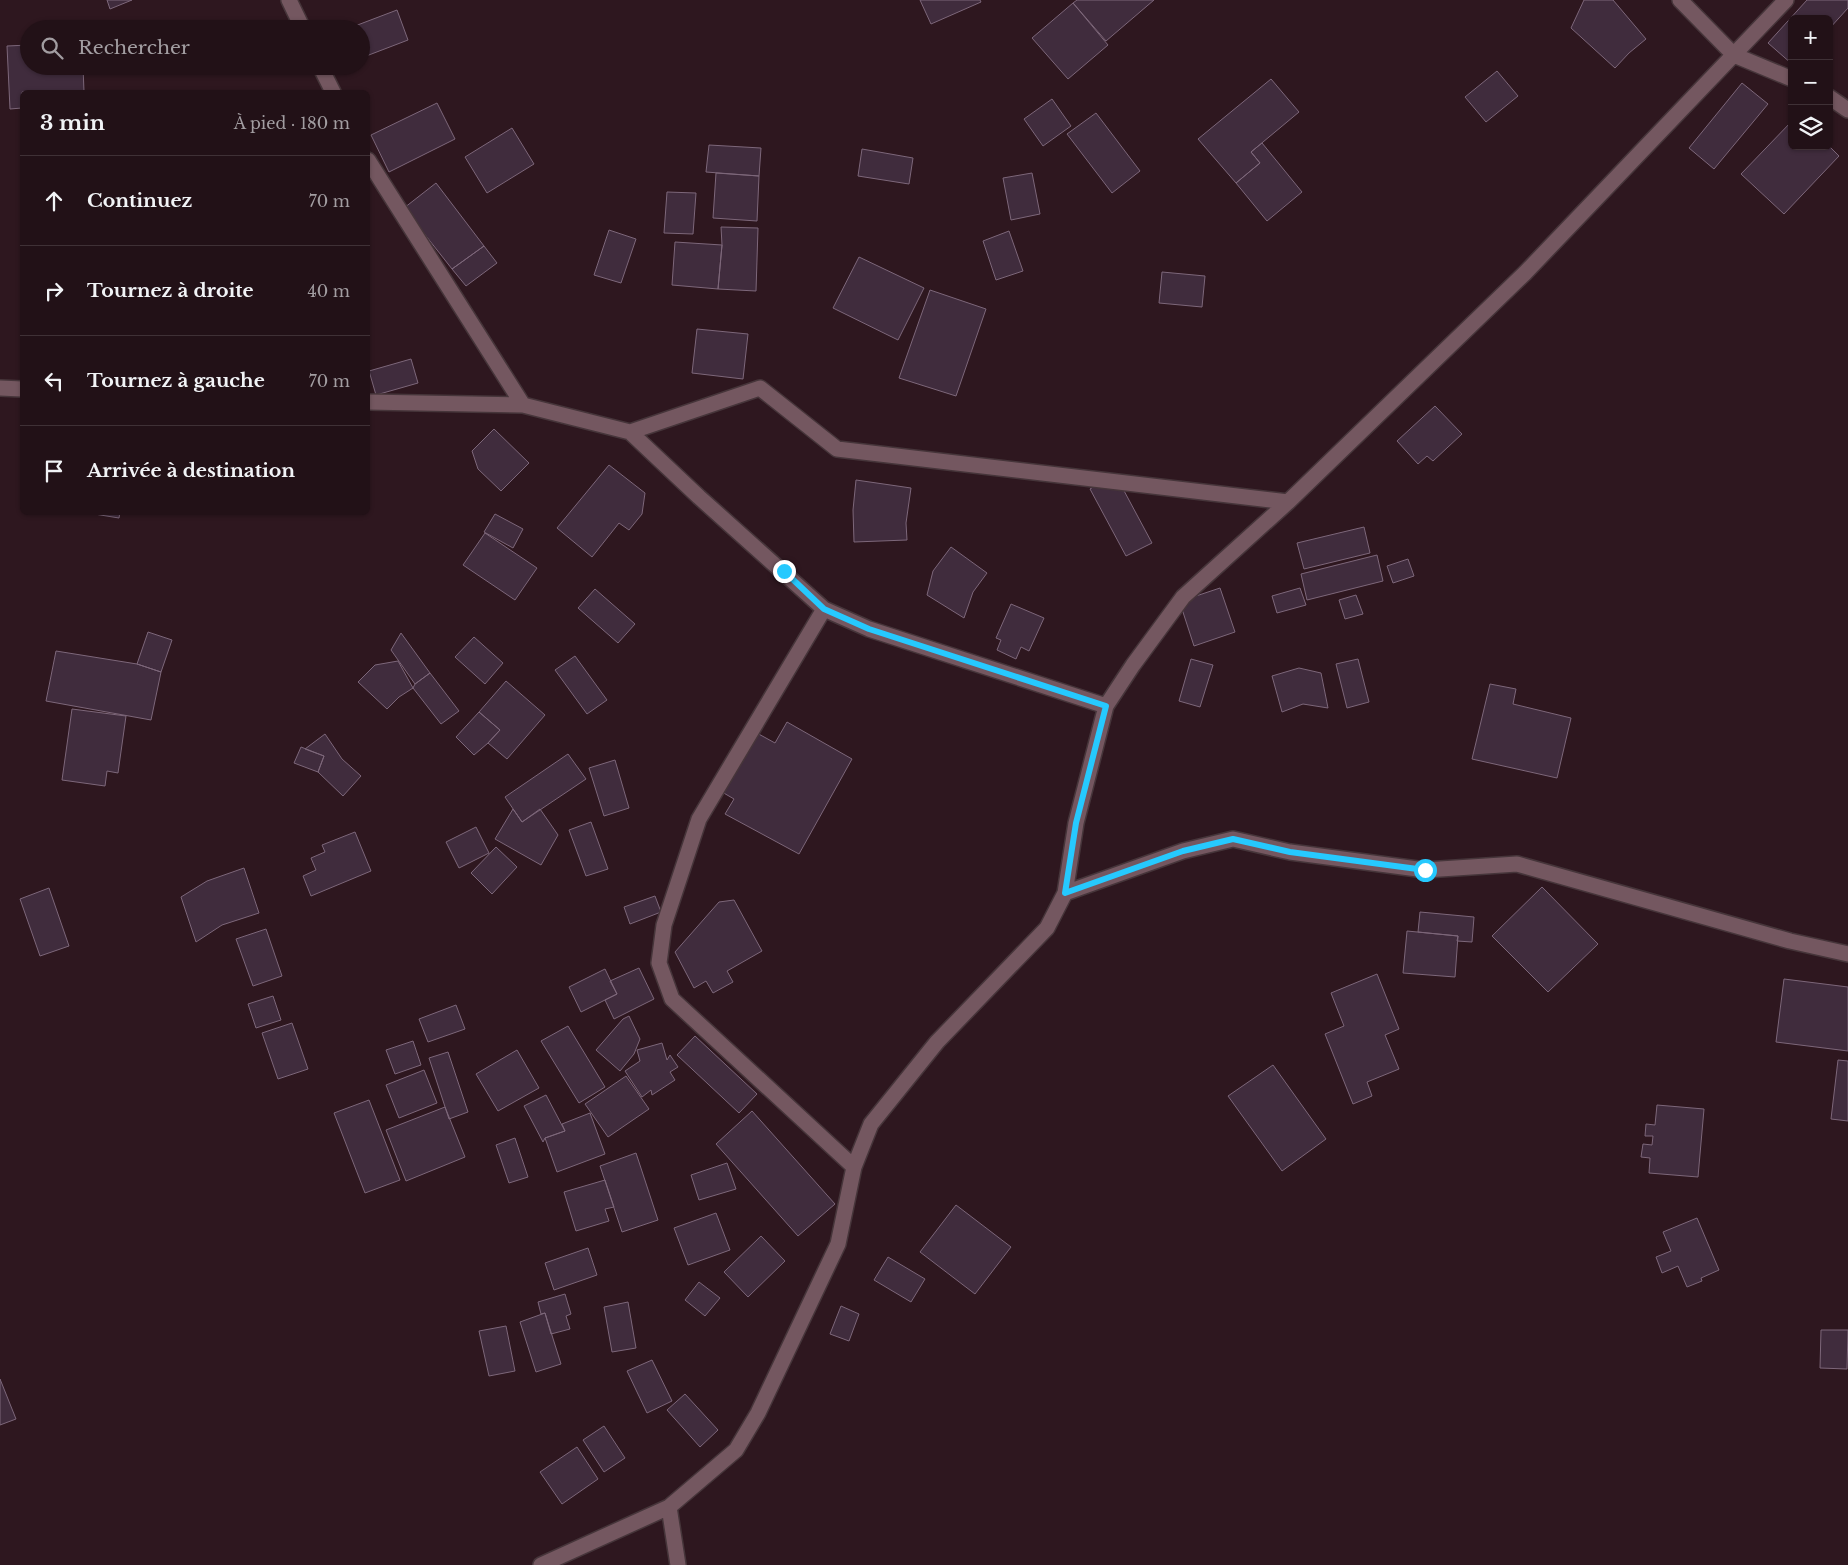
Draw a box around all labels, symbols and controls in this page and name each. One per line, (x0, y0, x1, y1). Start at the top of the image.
map controls (1788, 15, 1833, 150)
button: + (1788, 15, 1833, 60)
search box (20, 20, 370, 75)
icon: search (38, 34, 66, 62)
text: Rechercher (78, 36, 190, 59)
button: − (1788, 60, 1833, 105)
button: layers (1788, 105, 1833, 150)
text: 3 min (40, 110, 105, 136)
text: À pied · 180 m (234, 113, 350, 133)
icon: ahead (40, 187, 68, 215)
text: Continuez (87, 189, 192, 212)
text: 70 m (309, 191, 350, 211)
icon: right (40, 277, 68, 305)
text: Tournez à droite (87, 279, 254, 302)
text: 40 m (307, 281, 350, 301)
icon: left (40, 367, 68, 395)
text: Tournez à gauche (87, 369, 265, 392)
text: 70 m (309, 371, 350, 391)
icon: arrive (40, 457, 68, 485)
text: Arrivée à destination (87, 459, 295, 482)
route end (773, 560, 796, 583)
route start (1414, 859, 1437, 882)

